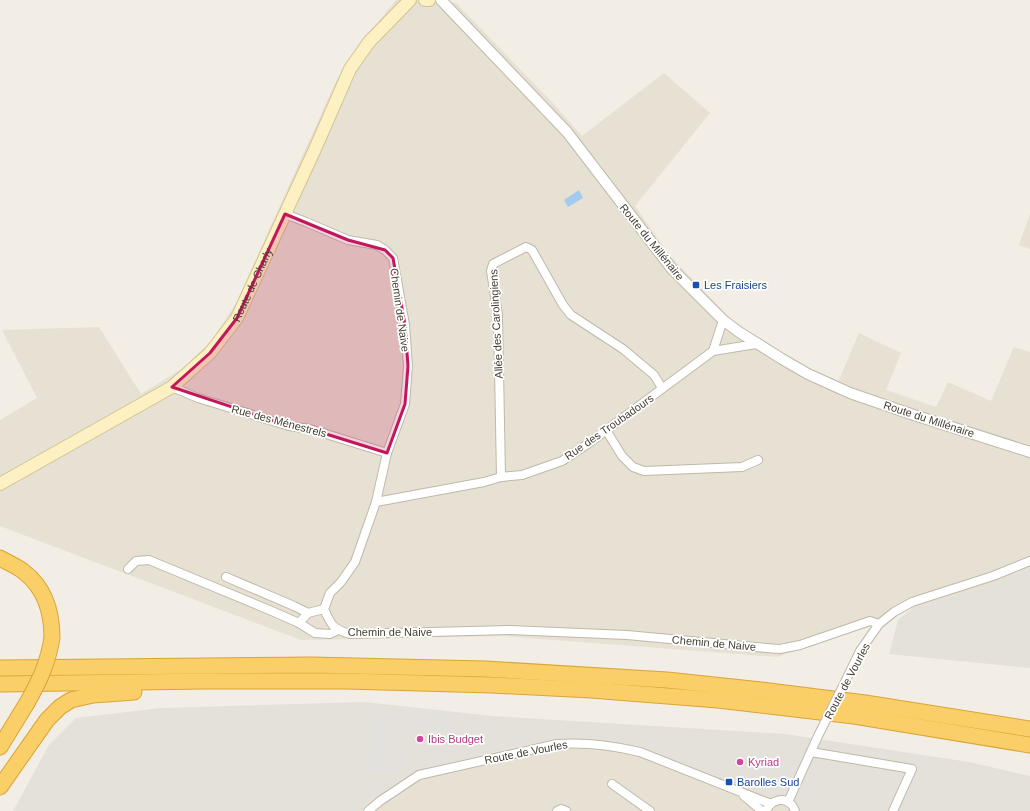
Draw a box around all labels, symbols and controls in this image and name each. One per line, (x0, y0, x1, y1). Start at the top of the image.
street label: Route du Millénaire (618, 201, 686, 283)
street label: Route de Charly (230, 246, 275, 324)
street label: Chemin de Naive (388, 267, 412, 353)
street label: Allée des Carolingiens (487, 269, 505, 379)
place label: Les Fraisiers (704, 279, 767, 291)
marker: Les Fraisiers (691, 280, 701, 290)
street label: Rue des Troubadours (562, 391, 656, 462)
street label: Route du Millénaire (882, 399, 976, 439)
street label: Rue des Ménestrels (230, 403, 328, 440)
street label: Chemin de Naive (348, 626, 432, 638)
street label: Chemin de Naive (671, 633, 757, 653)
street label: Route de Vourles (822, 640, 872, 721)
place label: Ibis Budget (428, 733, 483, 745)
marker: Ibis Budget (415, 734, 425, 744)
street label: Route de Vourles (483, 738, 569, 766)
place label: Kyriad (748, 756, 779, 768)
marker: Kyriad (735, 757, 745, 767)
place label: Barolles Sud (737, 776, 799, 788)
marker: Barolles Sud (724, 777, 734, 787)

